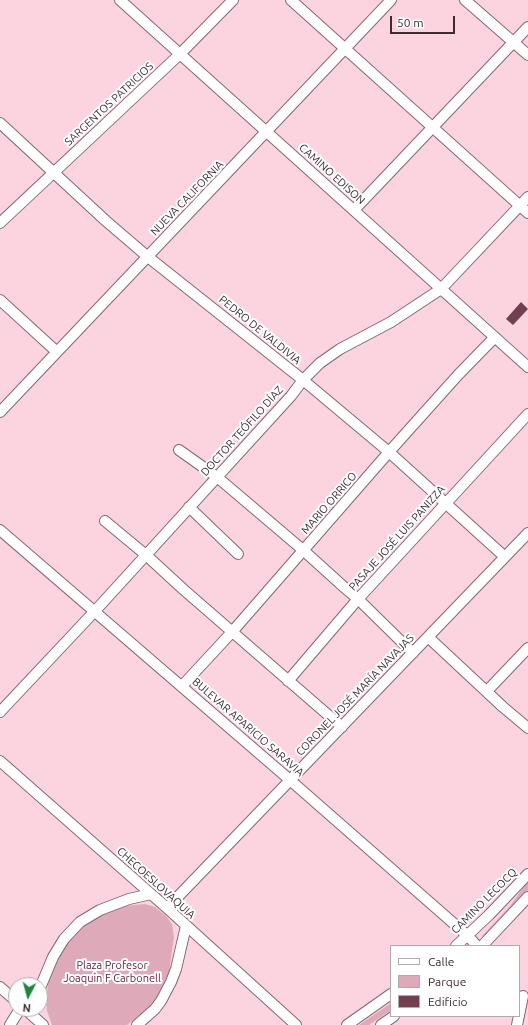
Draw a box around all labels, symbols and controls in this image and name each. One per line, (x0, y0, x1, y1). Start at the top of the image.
scale bar (392, 8, 457, 34)
text: 50 m (397, 16, 424, 29)
street label: SARGENTOS PATRICIOS (62, 60, 156, 148)
street label: CAMINO EDISON (296, 141, 368, 207)
street label: NUEVA CALIFORNIA (148, 158, 226, 238)
street label: PEDRO DE VALDIVIA (216, 293, 304, 367)
street label: DOCTOR TEÓFILO DÍAZ (198, 383, 286, 479)
street label: MARIO ORRICO (299, 469, 359, 537)
street label: PASAJE JOSÉ LUIS PANIZZA (346, 483, 448, 593)
street label: CORONEL JOSÉ MARÍA NAVAJAS (293, 631, 417, 759)
street label: BULEVAR APARICIO SARAVIA (190, 675, 306, 779)
street label: CHECOESLOVAQUIA (114, 844, 198, 922)
street label: CAMINO LECOCQ (448, 865, 520, 937)
legend (390, 945, 520, 1017)
text: Calle (428, 955, 454, 968)
park label: Plaza Profesor Joaquin F Carbonell (63, 958, 161, 984)
text: Parque (428, 975, 466, 988)
north arrow (8, 977, 48, 1017)
text: Edificio (428, 995, 468, 1008)
text: N (22, 1002, 32, 1014)

